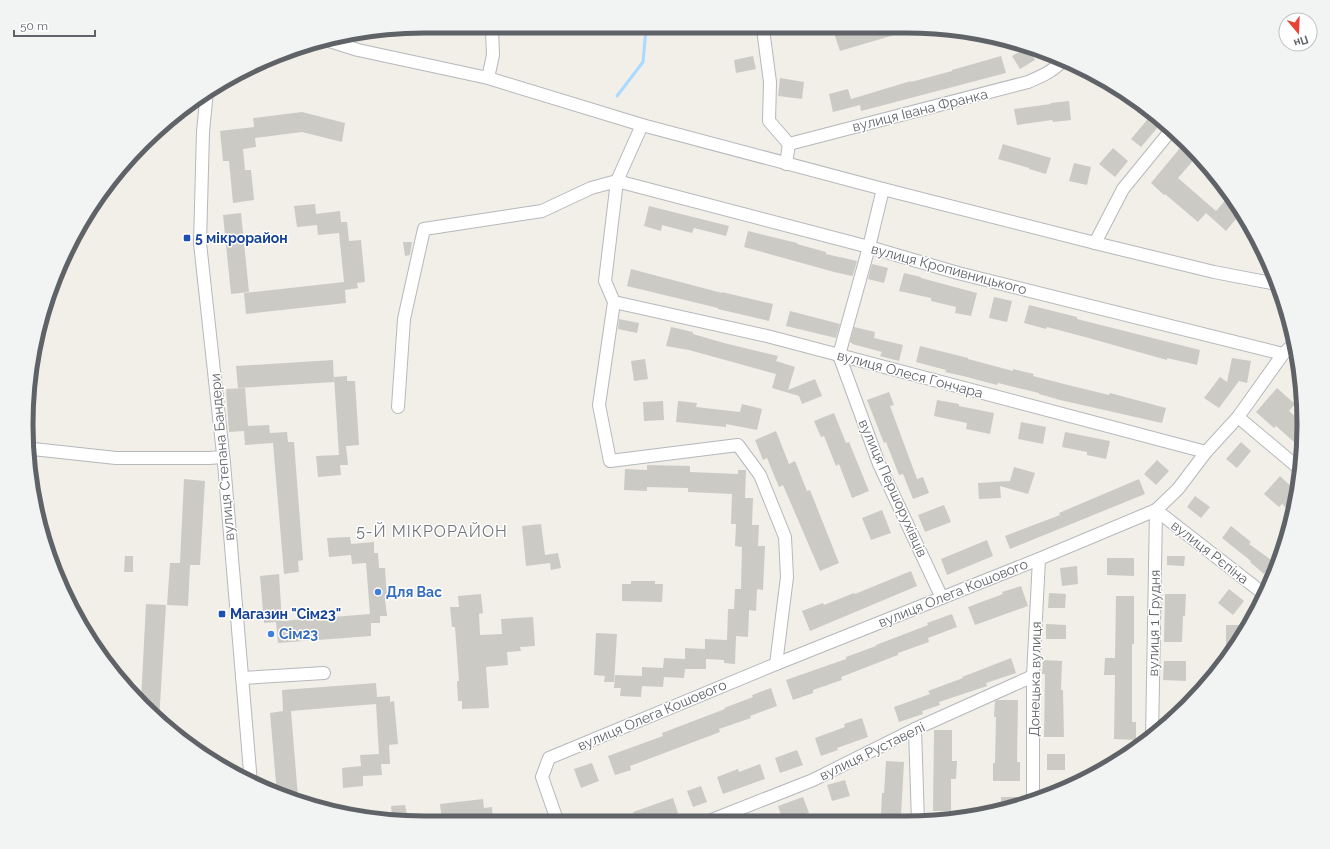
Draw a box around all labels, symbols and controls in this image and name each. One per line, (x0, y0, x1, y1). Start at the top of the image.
scale bar (14, 12, 95, 38)
north arrow (1278, 12, 1318, 52)
text: 50 m (20, 19, 48, 33)
text: Пн (1292, 32, 1310, 50)
street label: вулиця Івана Франка (851, 85, 989, 135)
place label: 5 мікрорайон (195, 230, 288, 246)
marker: 5 мікрорайон (182, 233, 192, 243)
street label: вулиця Кропивницького (869, 240, 1029, 298)
street label: вулиця Олеся Гончара (835, 347, 985, 401)
street label: вулиця Степана Бандери (207, 373, 237, 541)
street label: вулиця Першорухівців (855, 417, 931, 559)
street label: вулиця Рєпіна (1168, 517, 1252, 587)
district label: 5-Й МІКРОРАЙОН (356, 522, 508, 541)
street label: вулиця Олега Кошового (876, 556, 1030, 630)
street label: вулиця 1 Грудня (1145, 570, 1163, 676)
place label: Для Вас (386, 584, 442, 600)
marker: Для Вас (373, 587, 383, 597)
place label: Магазин "Сім23" (230, 606, 341, 622)
marker: Магазин "Сім23" (217, 609, 227, 619)
street label: Донецька вулиця (1026, 621, 1044, 737)
place label: Сім23 (279, 626, 318, 642)
marker: Сім23 (266, 629, 276, 639)
street label: вулиця Олега Кошового (575, 676, 729, 754)
street label: вулиця Руставелі (817, 719, 927, 783)

